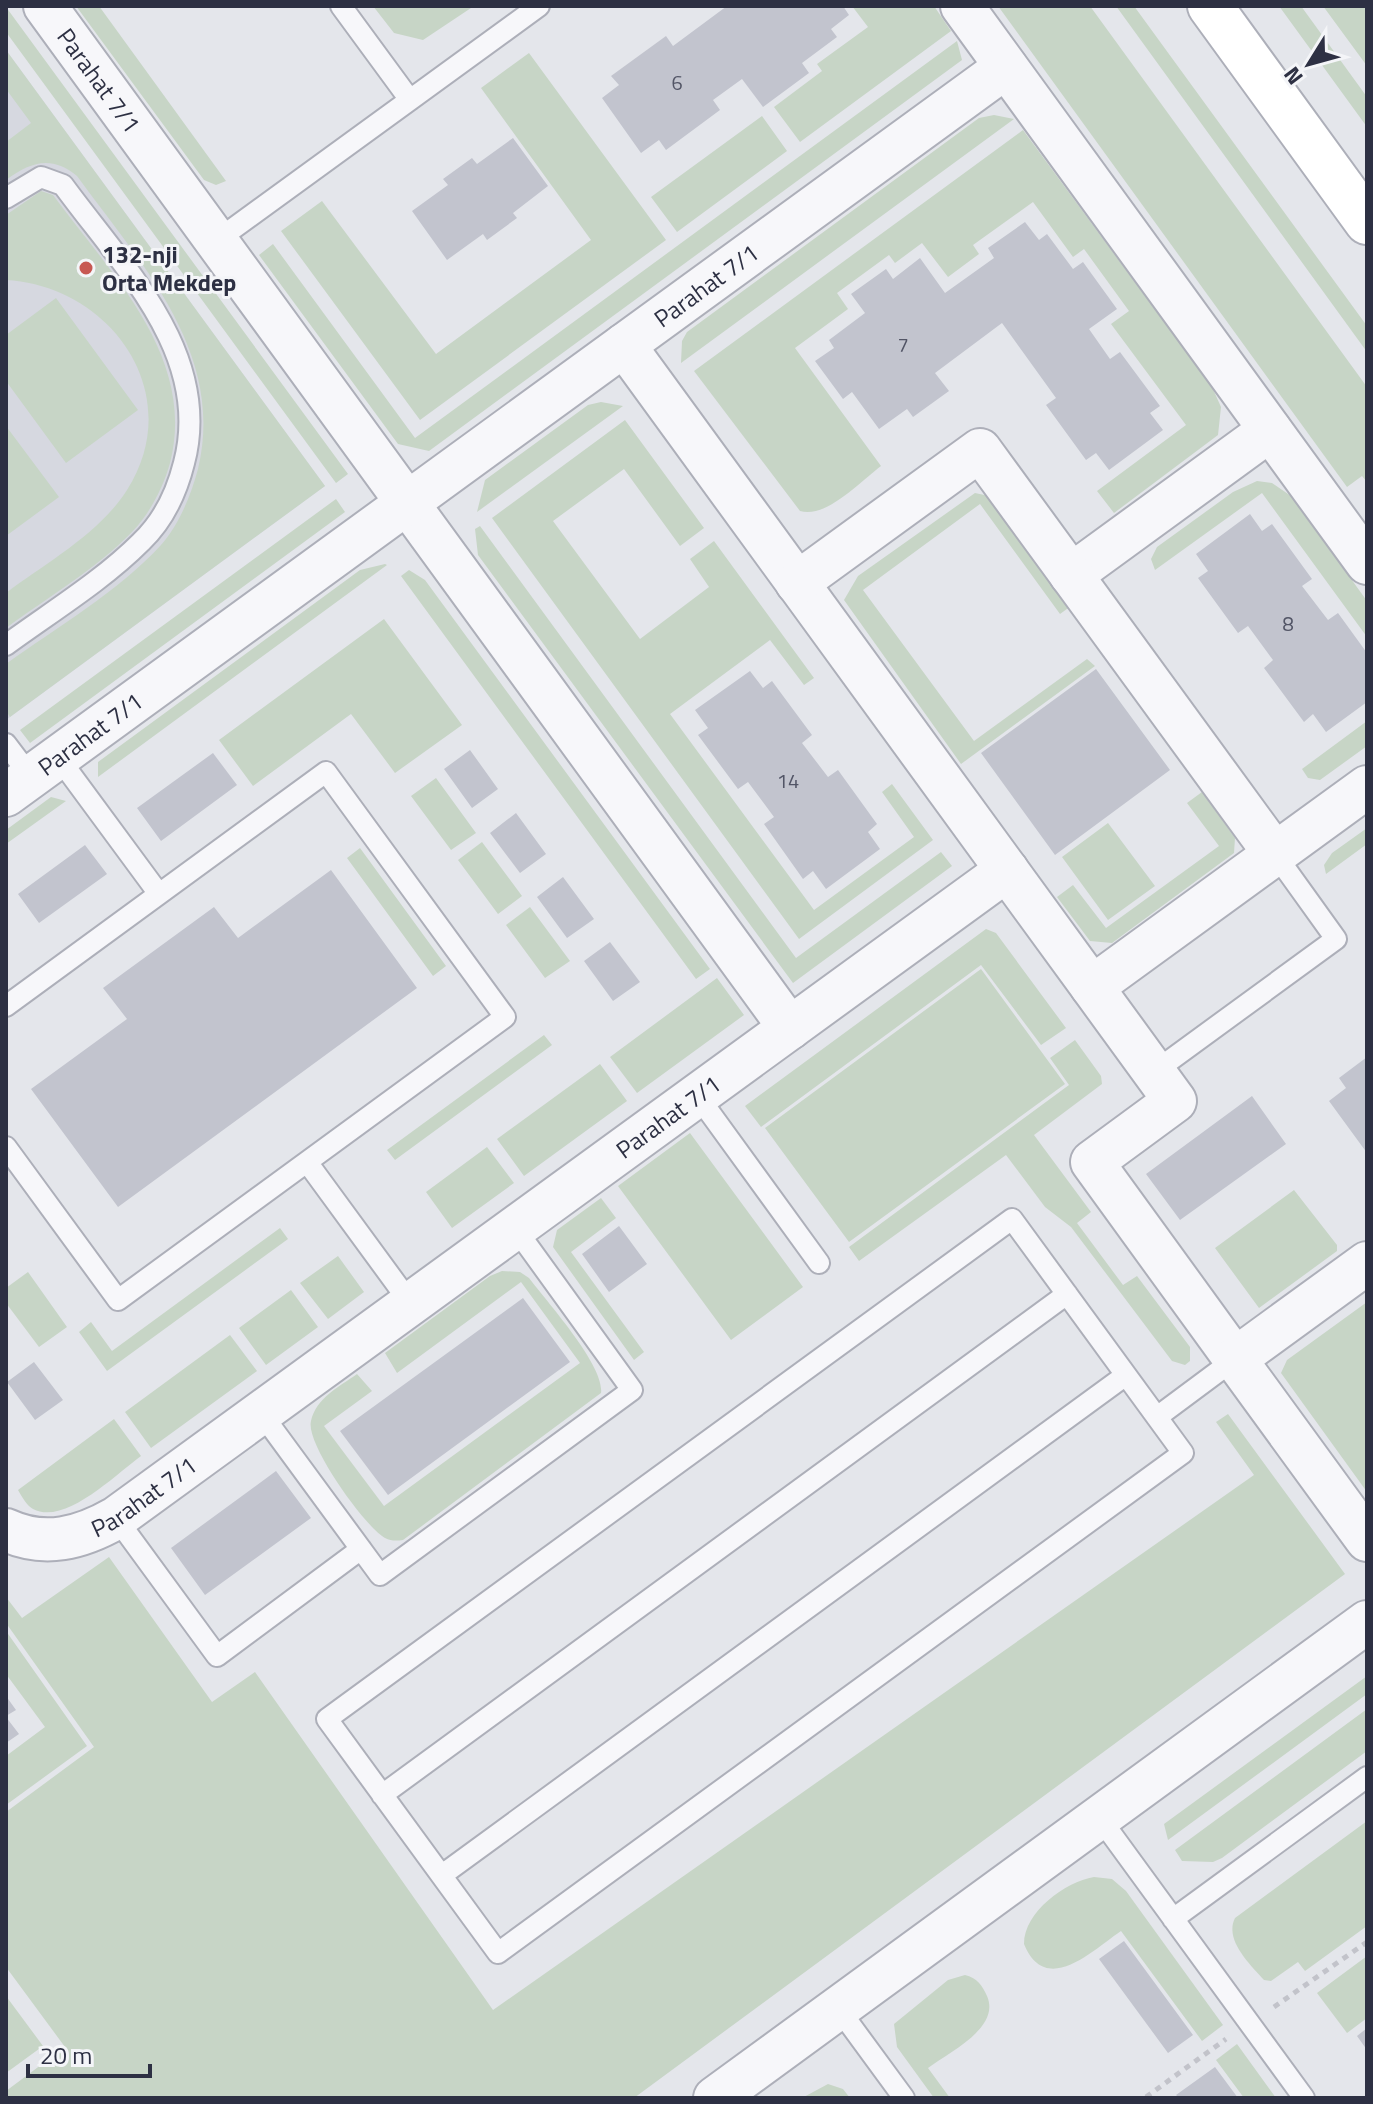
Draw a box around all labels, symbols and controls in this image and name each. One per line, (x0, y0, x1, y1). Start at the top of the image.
street label: Parahat 7/1 (49, 20, 150, 140)
north arrow (1269, 24, 1349, 104)
text: N (1275, 60, 1311, 92)
house number: 6 (671, 67, 683, 98)
street label: Parahat 7/1 (646, 235, 766, 336)
place label: 132-nji Orta Mekdep (102, 236, 236, 300)
marker: 132-nji Orta Mekdep (77, 259, 95, 277)
house number: 7 (897, 329, 909, 360)
house number: 8 (1282, 608, 1294, 639)
street label: Parahat 7/1 (30, 683, 150, 784)
house number: 14 (777, 765, 799, 796)
street label: Parahat 7/1 (608, 1066, 728, 1167)
street label: Parahat 7/1 (85, 1447, 204, 1546)
scale bar (28, 2028, 150, 2078)
text: 20 m (40, 2037, 92, 2073)

